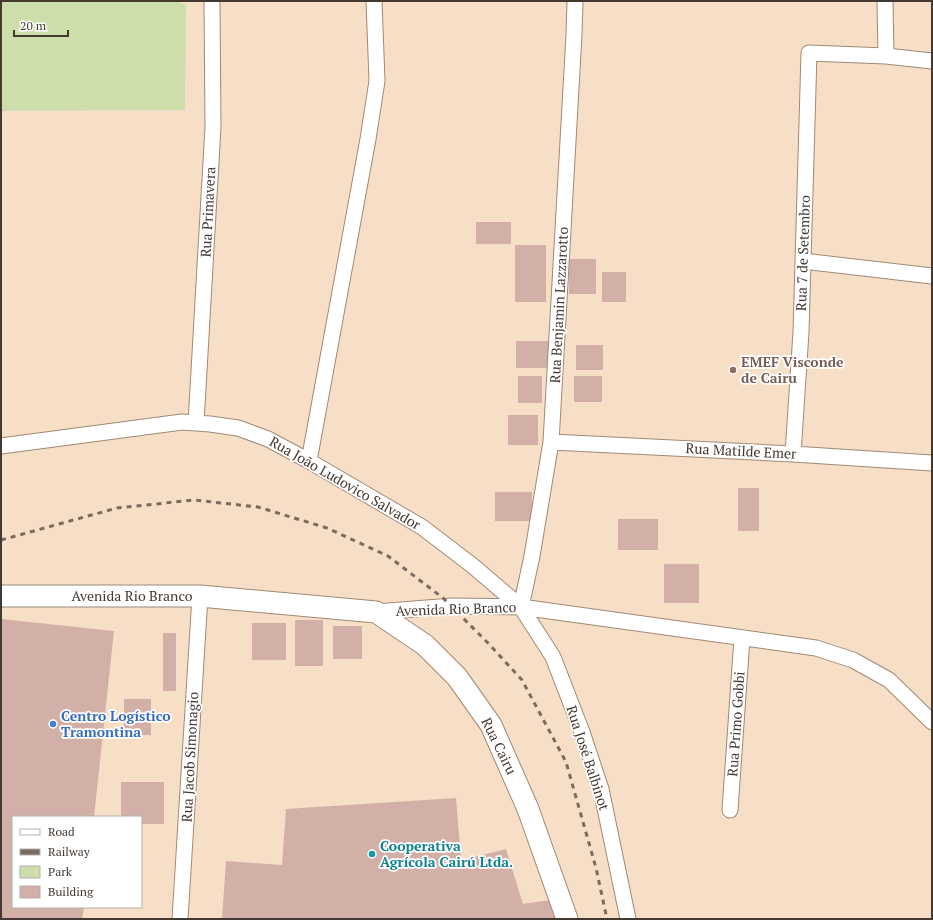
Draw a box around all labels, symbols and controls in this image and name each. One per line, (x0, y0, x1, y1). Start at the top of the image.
scale bar (14, 12, 68, 38)
text: 20 m (20, 18, 47, 33)
street label: Rua Primavera (196, 166, 219, 258)
street label: Rua 7 de Setembro (791, 194, 814, 311)
street label: Rua Benjamin Lazzarotto (545, 226, 572, 384)
place label: EMEF Visconde de Cairu (741, 352, 844, 387)
marker: EMEF Visconde de Cairu (728, 365, 738, 375)
street label: Rua João Ludovico Salvador (266, 431, 425, 534)
street label: Rua Matilde Emer (685, 438, 798, 463)
street label: Avenida Rio Branco (72, 586, 193, 605)
street label: Avenida Rio Branco (395, 597, 517, 620)
street label: Rua Primo Gobbi (722, 671, 749, 777)
street label: Rua Jacob Simonagio (177, 691, 202, 823)
street label: Rua José Balbinot (563, 703, 615, 814)
place label: Centro Logístico Tramontina (61, 706, 171, 741)
street label: Rua Cairu (478, 714, 521, 777)
marker: Centro Logístico Tramontina (48, 719, 58, 729)
legend (12, 816, 142, 908)
text: Road (48, 824, 75, 839)
place label: Cooperativa Agrícola Cairú Ltda. (380, 836, 513, 871)
text: Railway (48, 844, 91, 859)
marker: Cooperativa Agrícola Cairú Ltda. (367, 849, 377, 859)
text: Park (48, 864, 73, 879)
text: Building (48, 884, 94, 899)

